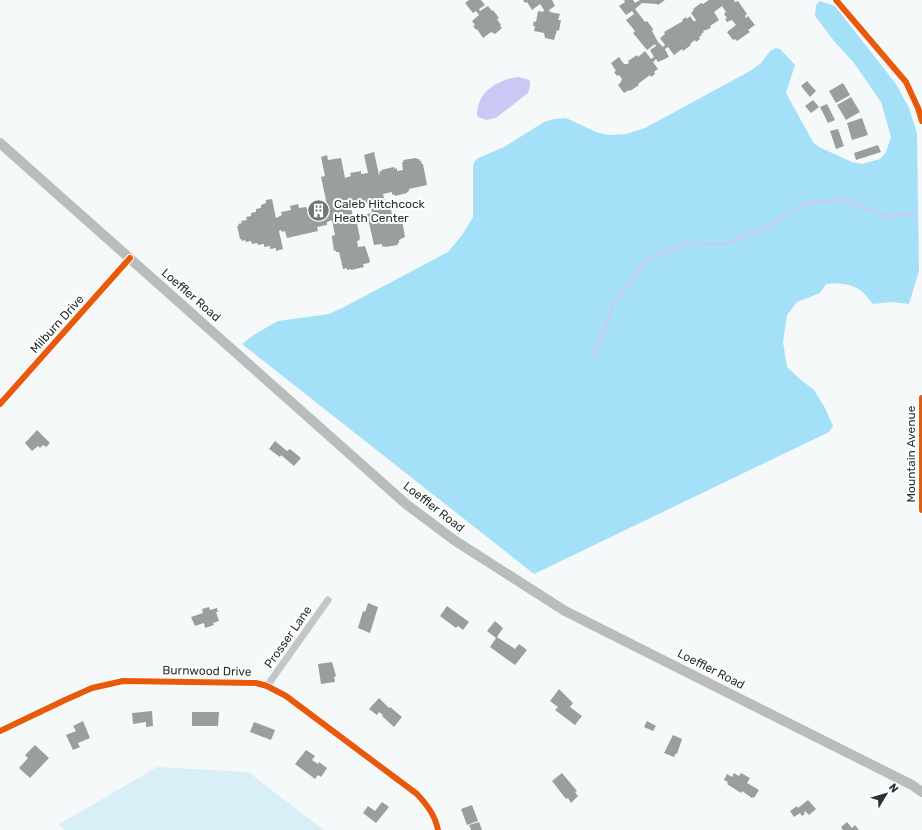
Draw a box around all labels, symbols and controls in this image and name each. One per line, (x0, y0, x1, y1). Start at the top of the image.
place label: Caleb Hitchcock Heath Center (334, 197, 426, 225)
building icon: Caleb Hitchcock Heath Center (306, 198, 332, 224)
street label: Loeffler Road (159, 266, 223, 324)
street label: Milburn Drive (27, 292, 87, 356)
street label: Mountain Avenue (904, 405, 918, 502)
street label: Loeffler Road (401, 479, 467, 535)
street label: Prosser Lane (261, 603, 315, 671)
street label: Loeffler Road (675, 646, 747, 692)
street label: Burnwood Drive (162, 663, 252, 679)
north arrow (866, 774, 906, 814)
text: N (886, 781, 901, 795)

